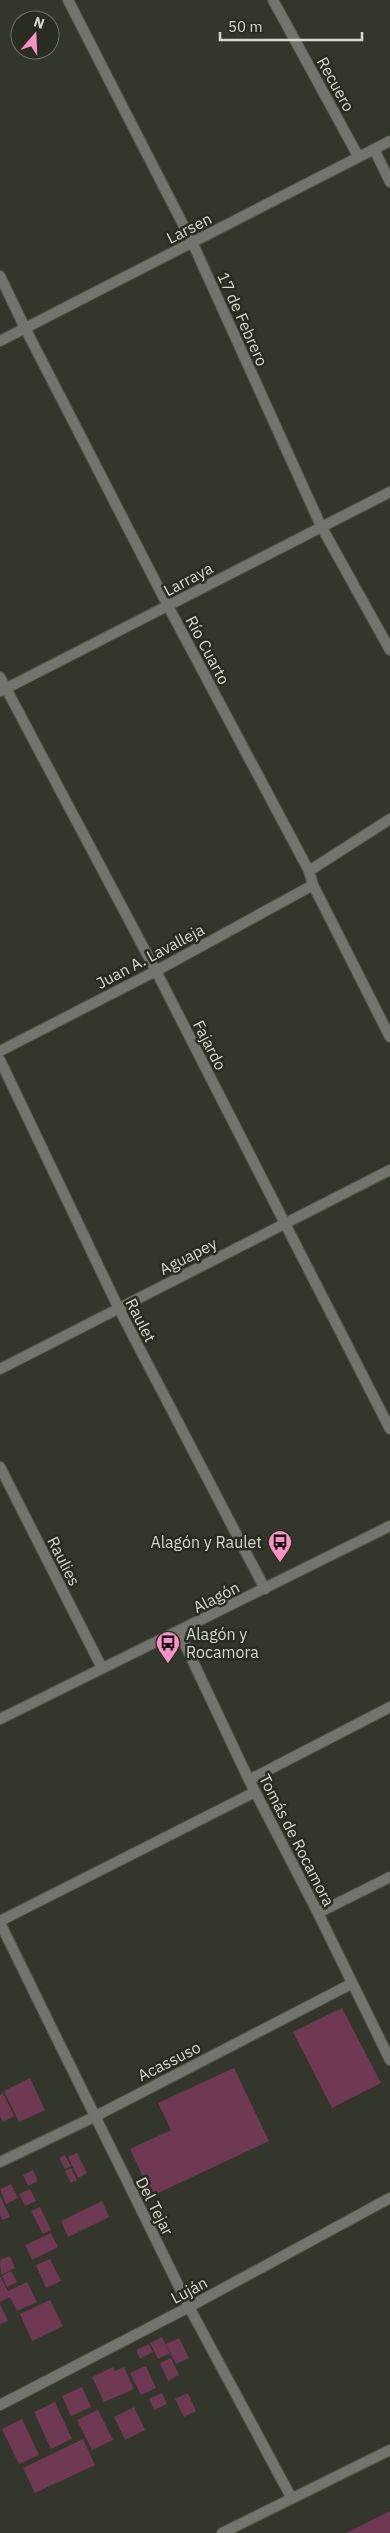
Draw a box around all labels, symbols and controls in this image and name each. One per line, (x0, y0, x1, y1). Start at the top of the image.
north arrow (10, 10, 60, 60)
scale bar (220, 10, 362, 42)
text: N (32, 13, 47, 33)
text: 50 m (228, 17, 263, 36)
street label: Recuero (313, 53, 359, 115)
street label: Larsen (163, 208, 215, 248)
street label: 17 de Febrero (213, 269, 273, 369)
street label: Larraya (160, 558, 216, 600)
street label: Río Cuarto (182, 612, 234, 688)
street label: Juan A. Lavalleja (92, 919, 208, 993)
street label: Fajardo (189, 1017, 231, 1073)
street label: Aguapey (156, 1233, 220, 1279)
street label: Raulet (122, 1295, 160, 1345)
bus stop icon: Alagón y Raulet (267, 1529, 293, 1563)
place label: Alagón y Raulet (150, 1532, 262, 1552)
street label: Raulies (43, 1533, 85, 1589)
street label: Alagón (189, 1577, 243, 1617)
place label: Alagón y Rocamora (186, 1624, 259, 1662)
bus stop icon: Alagón y Rocamora (155, 1630, 181, 1664)
street label: Tomás de Rocamora (255, 1770, 339, 1910)
street label: Acassuso (134, 2037, 204, 2085)
street label: Del Tejar (132, 2173, 178, 2239)
street label: Luján (167, 2272, 211, 2308)

